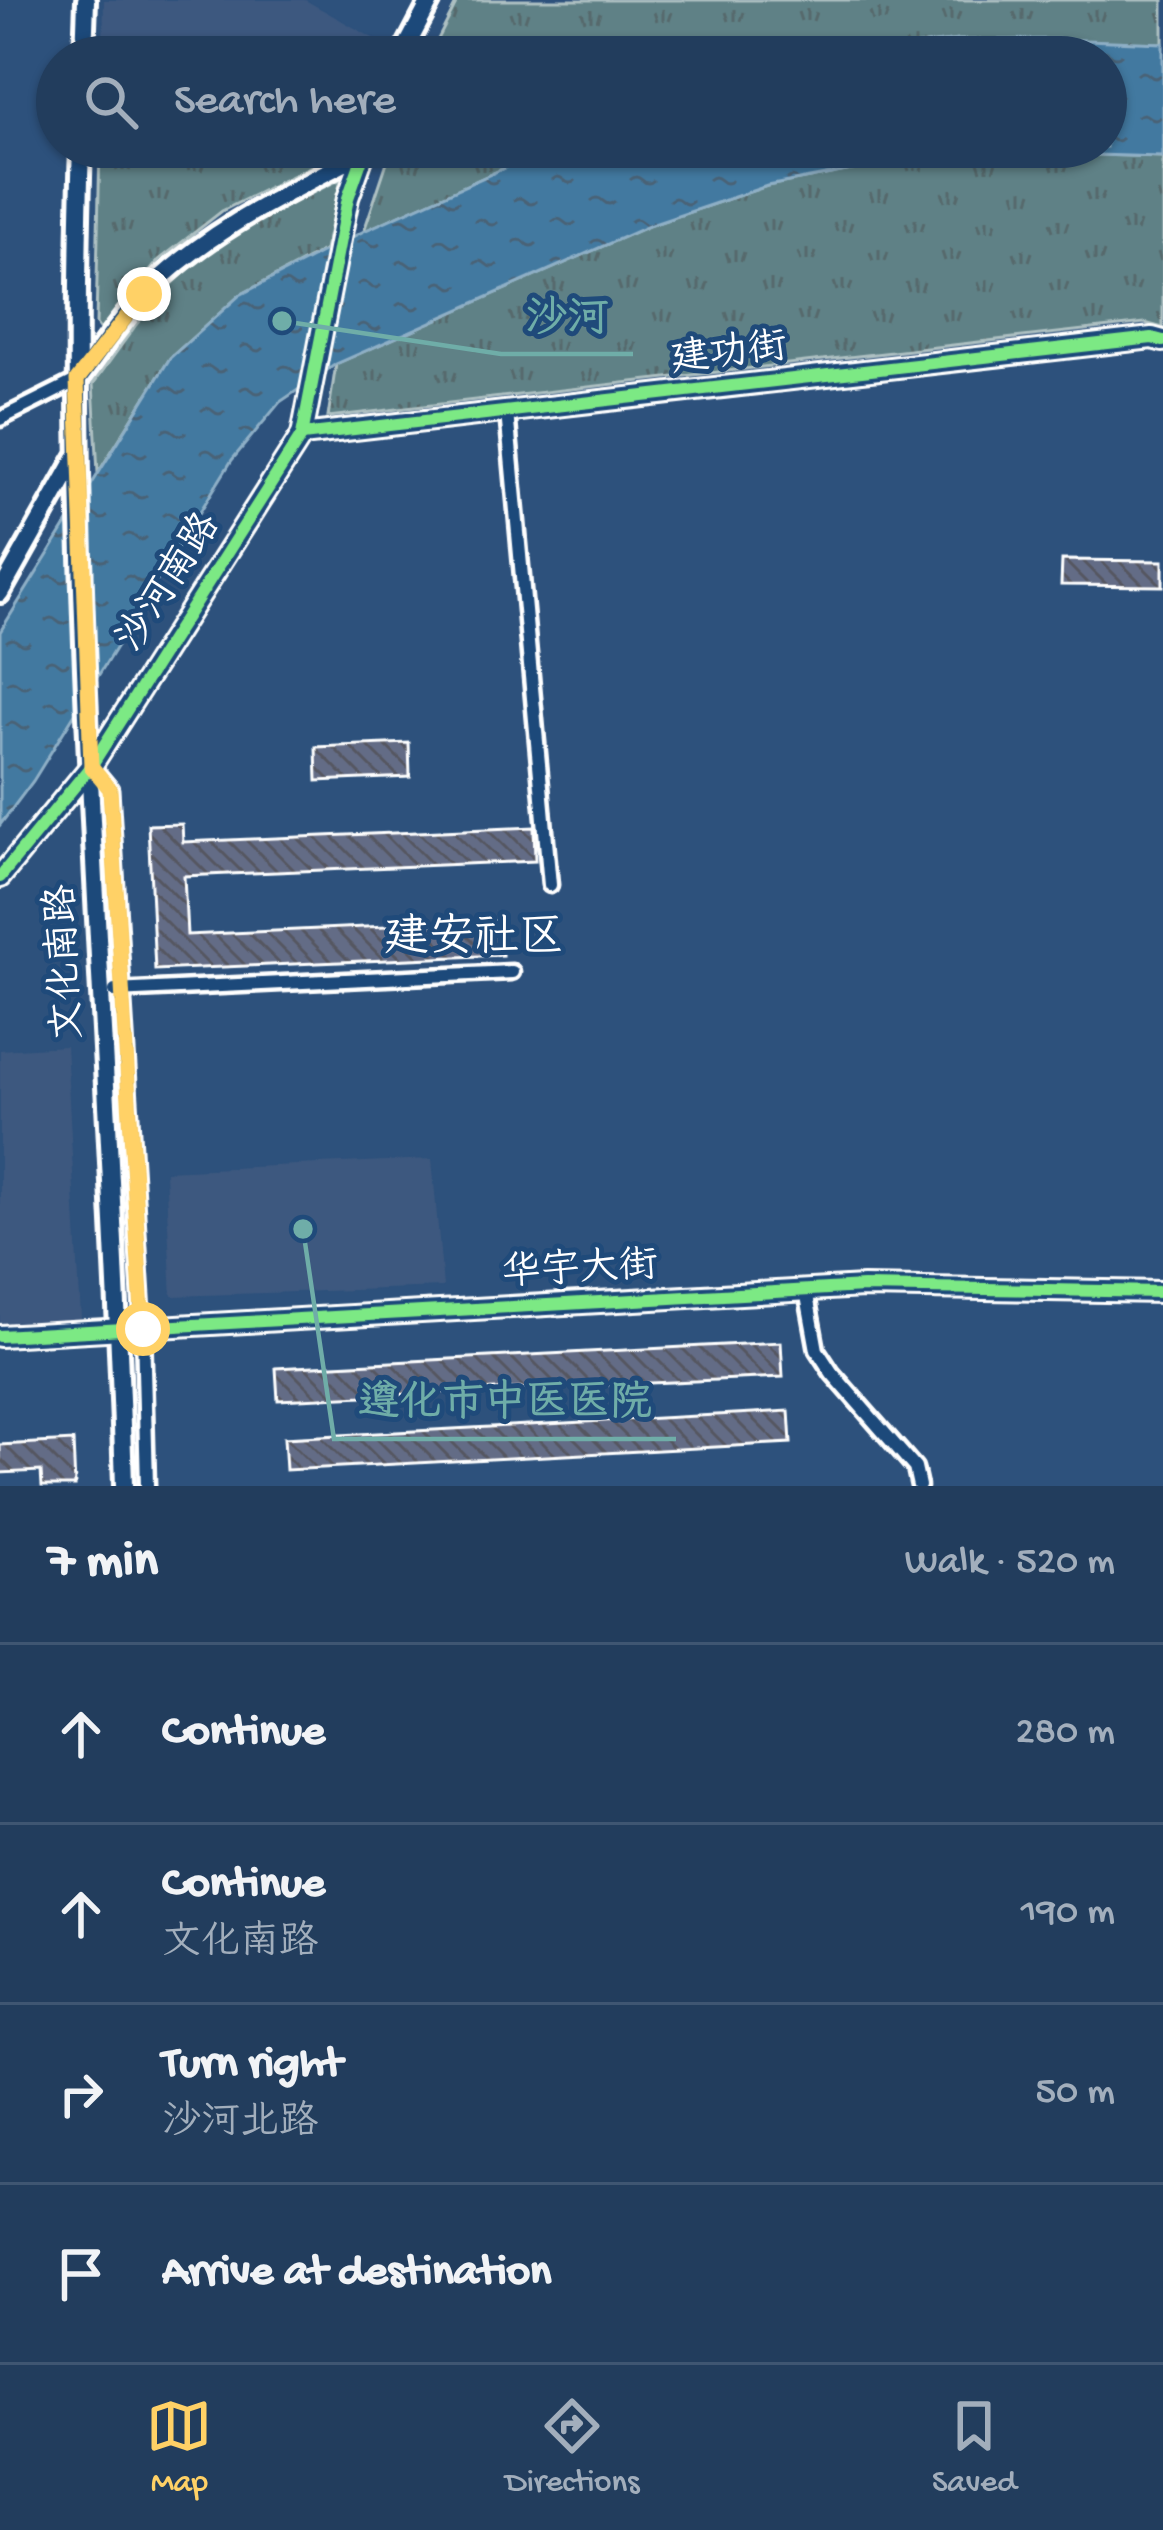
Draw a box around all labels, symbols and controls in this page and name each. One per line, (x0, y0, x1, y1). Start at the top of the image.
search box (36, 36, 1127, 168)
icon: search (78, 69, 144, 135)
text: Search here (174, 76, 396, 129)
route end (117, 267, 171, 321)
callout: 沙河 (501, 276, 633, 354)
text: 沙河 (525, 295, 609, 347)
street label: 建功街 (668, 324, 790, 386)
street label: 沙河南路 (107, 504, 233, 662)
street label: 文化南路 (38, 883, 95, 1041)
district label: 建安社区 (384, 912, 564, 967)
street label: 华宇大街 (501, 1243, 659, 1299)
route start (116, 1302, 170, 1356)
callout: 遵化市中医医院 (334, 1361, 676, 1439)
text: 遵化市中医医院 (358, 1378, 652, 1431)
text: 7 min (48, 1534, 158, 1594)
text: Walk · 520 m (905, 1541, 1115, 1587)
icon: ahead (48, 1701, 114, 1767)
text: Continue (162, 1707, 325, 1760)
text: 280 m (1015, 1711, 1115, 1757)
text: Continue (162, 1859, 325, 1912)
icon: ahead (48, 1881, 114, 1947)
text: 190 m (1021, 1891, 1115, 1937)
text: 文化南路 (162, 1922, 318, 1968)
text: Turn right (162, 2039, 342, 2092)
icon: right (48, 2061, 114, 2127)
text: 50 m (1035, 2071, 1115, 2117)
text: 沙河北路 (162, 2102, 318, 2148)
icon: arrive (48, 2241, 114, 2307)
text: Arrive at destination (162, 2247, 551, 2300)
tab: Map (146, 2393, 212, 2503)
tab: Directions (505, 2393, 639, 2503)
tab: Saved (932, 2393, 1017, 2503)

